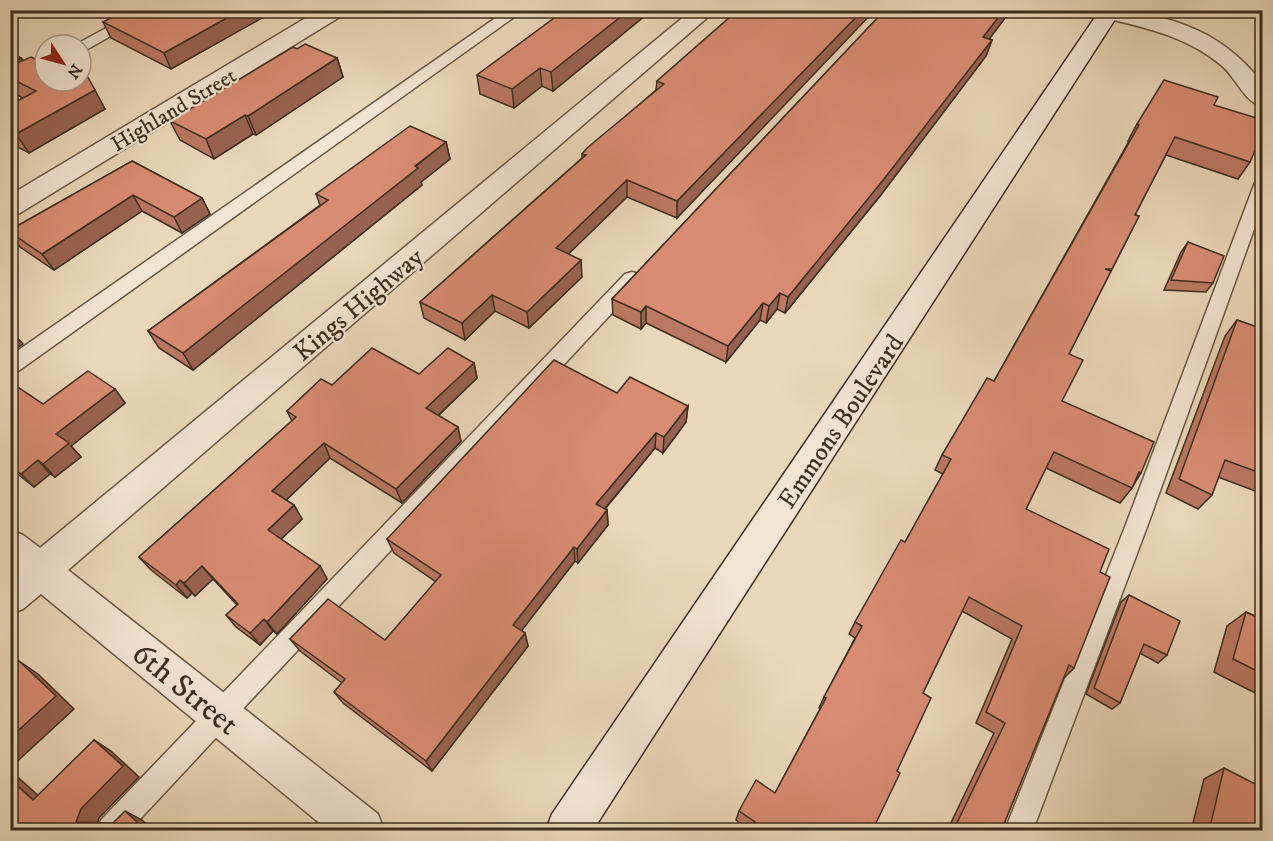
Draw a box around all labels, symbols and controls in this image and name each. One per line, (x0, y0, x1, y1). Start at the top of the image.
north arrow (33, 33, 93, 93)
text: N (62, 60, 86, 82)
street label: Highland Street (106, 62, 241, 158)
street label: Kings Highway (287, 241, 431, 369)
street label: Emmons Boulevard (771, 328, 912, 515)
street label: 6th Street (123, 634, 246, 745)

